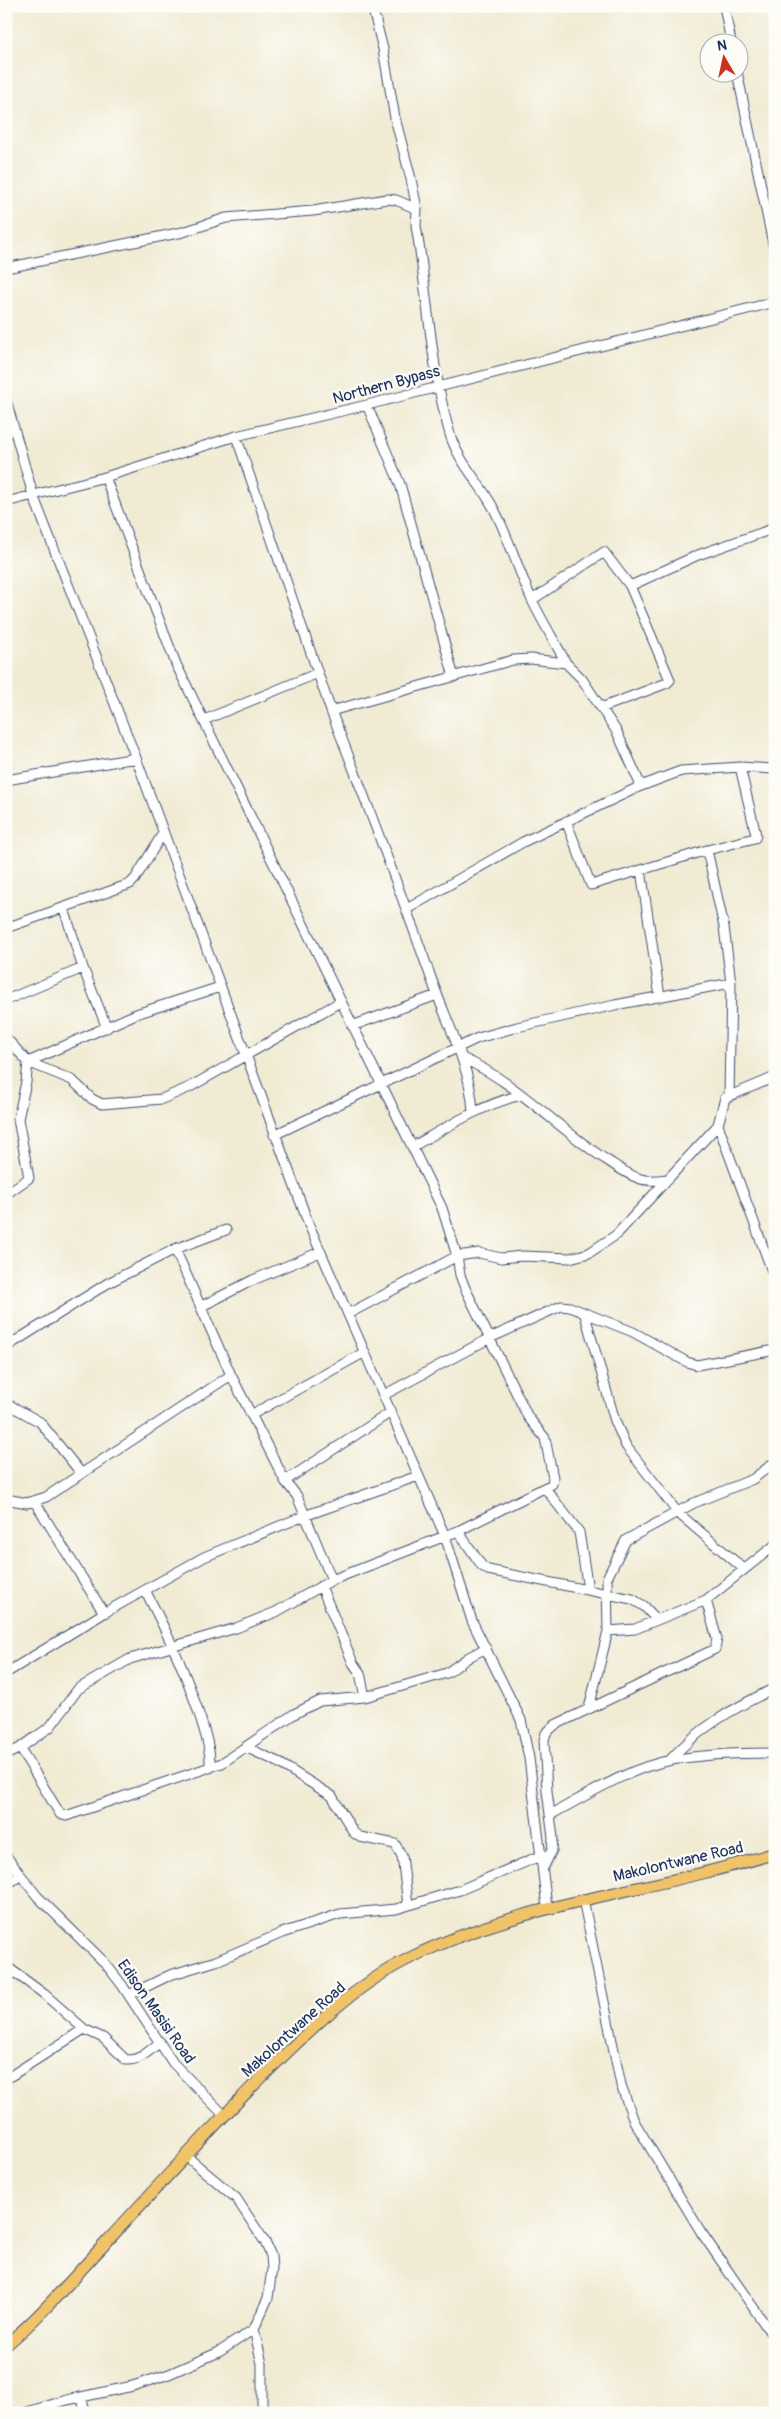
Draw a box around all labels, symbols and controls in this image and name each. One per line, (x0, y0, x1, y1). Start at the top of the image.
north arrow (698, 32, 748, 82)
text: N (716, 37, 728, 55)
street label: Northern Bypass (330, 361, 442, 409)
street label: Makolontwane Road (611, 1837, 745, 1887)
street label: Edison Masisi Road (113, 1956, 200, 2068)
street label: Makolontwane Road (238, 1978, 350, 2082)

